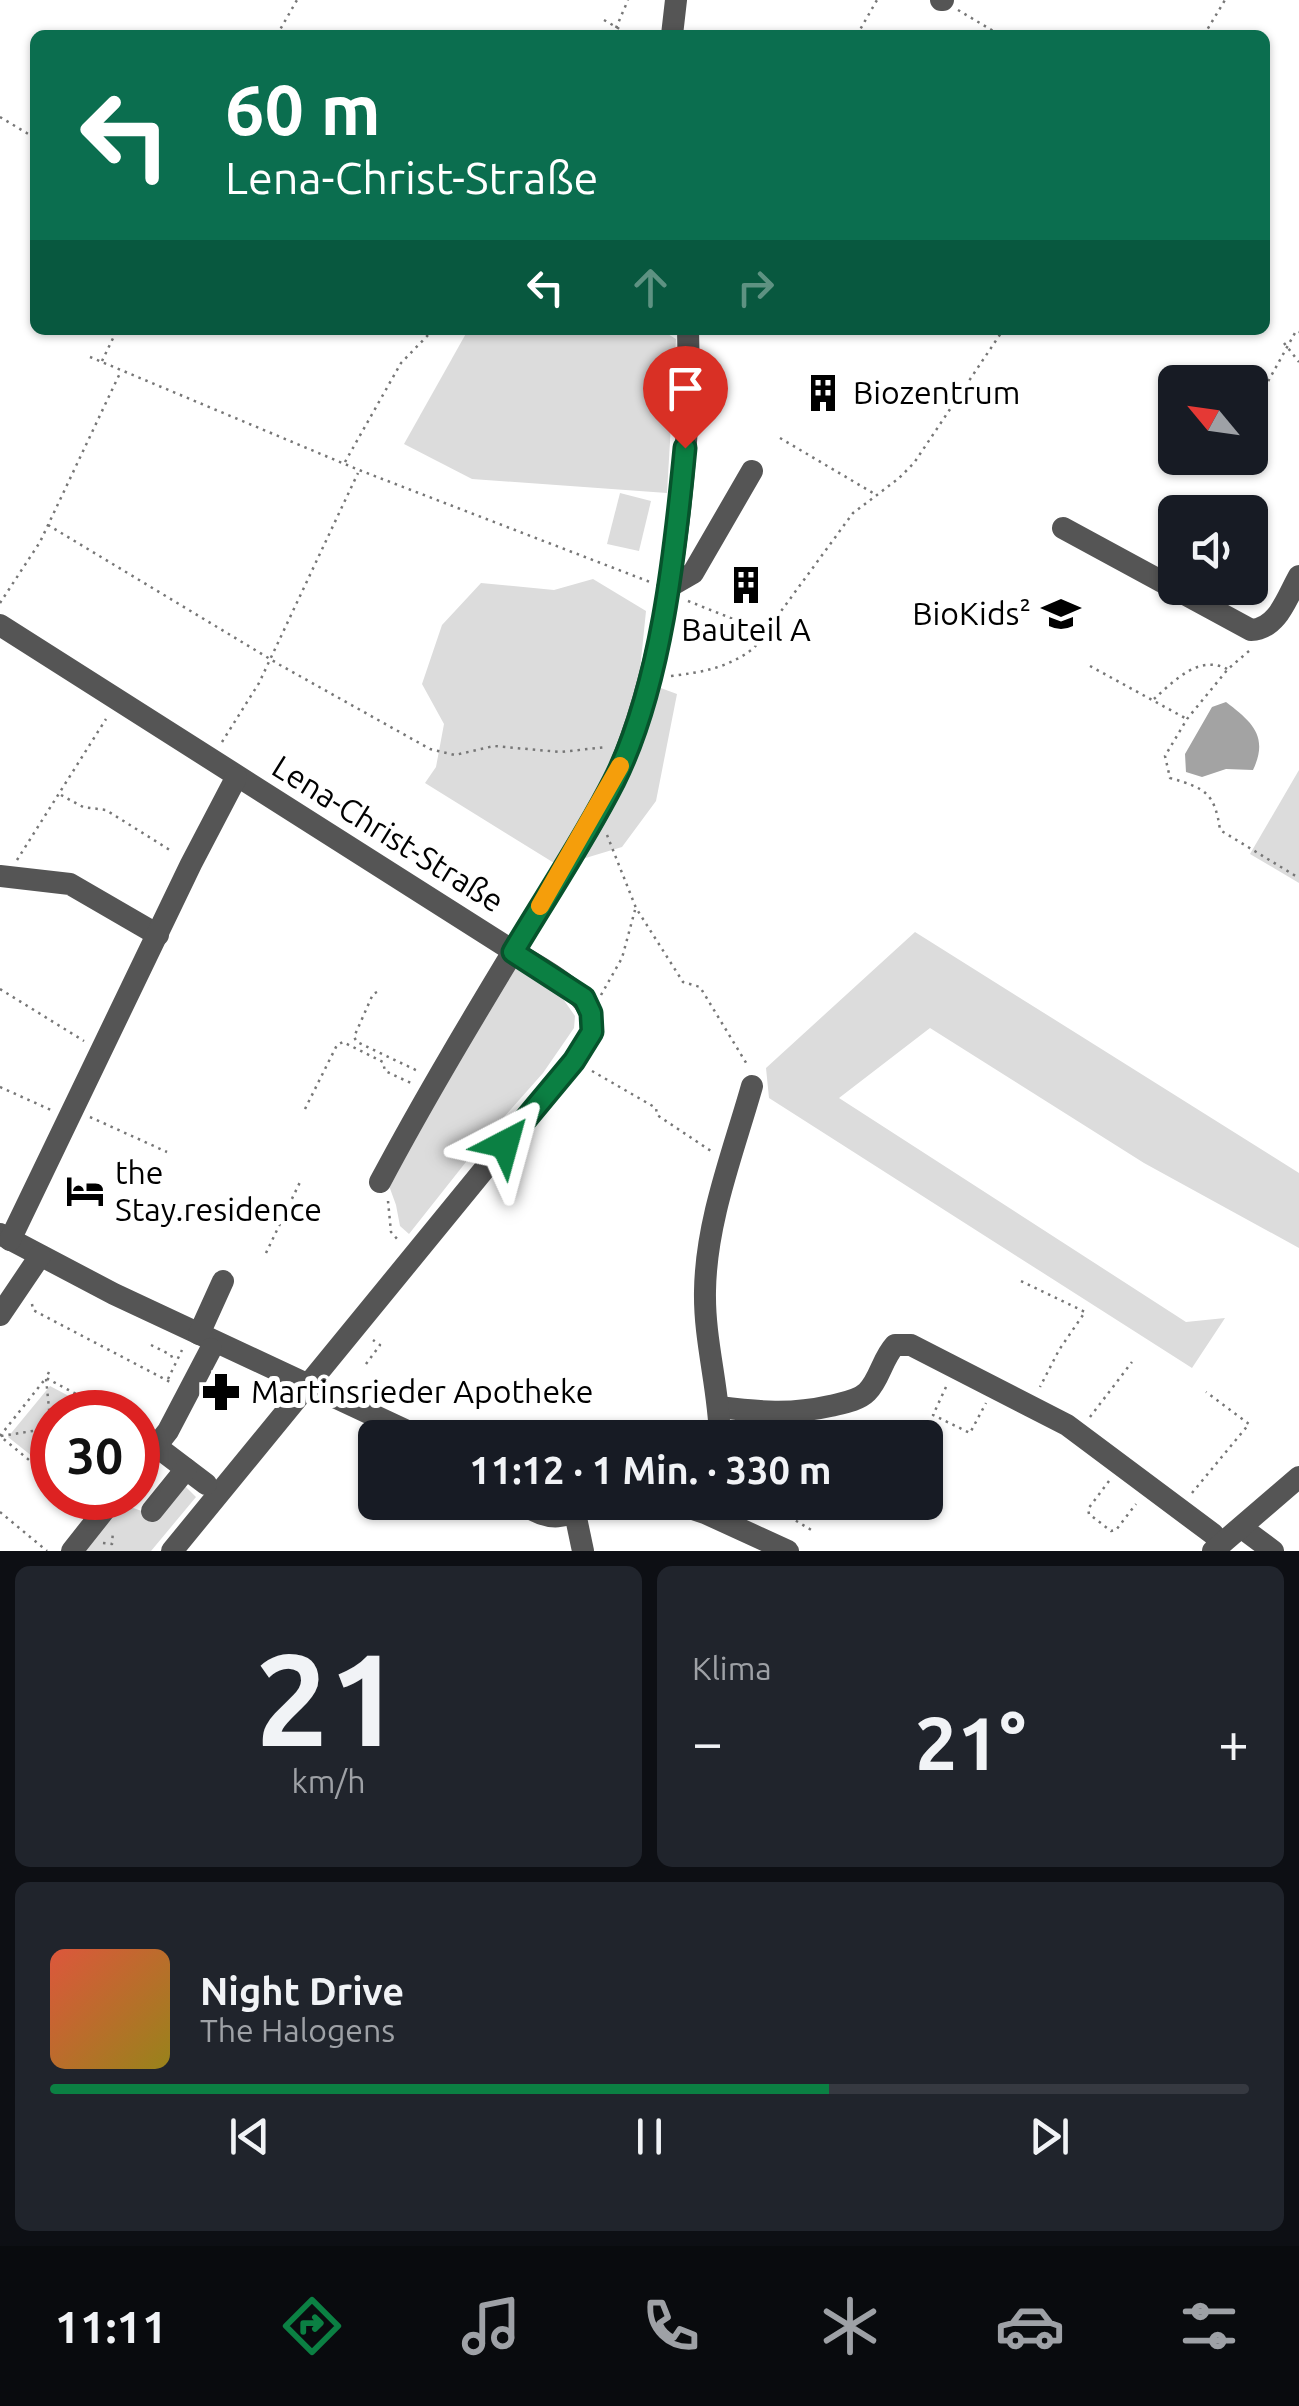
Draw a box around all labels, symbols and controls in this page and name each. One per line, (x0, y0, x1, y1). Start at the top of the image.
icon: left (60, 70, 190, 200)
text: 60 m (225, 70, 381, 148)
text: Lena-Christ-Straße (225, 152, 598, 203)
icon: left (518, 260, 573, 315)
icon: ahead (623, 260, 678, 315)
icon: right (728, 260, 783, 315)
pin (643, 346, 728, 449)
icon: arrive (658, 361, 713, 416)
north arrow (1158, 365, 1268, 475)
map controls (1158, 365, 1268, 605)
building icon: Biozentrum (802, 372, 844, 414)
place label: Biozentrum (853, 374, 1021, 410)
button: sound (1158, 495, 1268, 605)
building icon: Bauteil A (725, 564, 767, 606)
school or university icon: BioKids² (1040, 593, 1082, 635)
place label: BioKids² (912, 595, 1031, 631)
place label: Bauteil A (681, 611, 811, 647)
street label: Lena-Christ-Straße (266, 748, 511, 919)
position arrow (453, 1092, 557, 1196)
place label: the Stay.residence (115, 1154, 322, 1227)
hotel icon: the Stay.residence (64, 1170, 106, 1212)
pharmacy icon: Martinsrieder Apotheke (200, 1371, 242, 1413)
place label: Martinsrieder Apotheke (251, 1373, 593, 1409)
speed limit sign: 30 (30, 1390, 160, 1520)
text: 11:12 · 1 Min. · 330 m (469, 1449, 832, 1491)
text: 21 (255, 1625, 402, 1771)
text: Klima (692, 1650, 772, 1686)
text: 21° (915, 1700, 1026, 1784)
text: − (692, 1711, 723, 1772)
text: + (1218, 1711, 1249, 1772)
text: km/h (292, 1763, 365, 1799)
text: Night Drive (200, 1970, 404, 2012)
text: The Halogens (200, 2012, 395, 2048)
icon: previous (222, 2109, 277, 2164)
icon: pause (622, 2109, 677, 2164)
icon: next (1022, 2109, 1077, 2164)
icon: directions (277, 2291, 347, 2361)
icon: music (456, 2291, 526, 2361)
icon: phone (636, 2291, 706, 2361)
icon: climate (815, 2291, 885, 2361)
icon: car (995, 2291, 1065, 2361)
icon: filters (1174, 2291, 1244, 2361)
text: 11:11 (55, 2301, 167, 2352)

